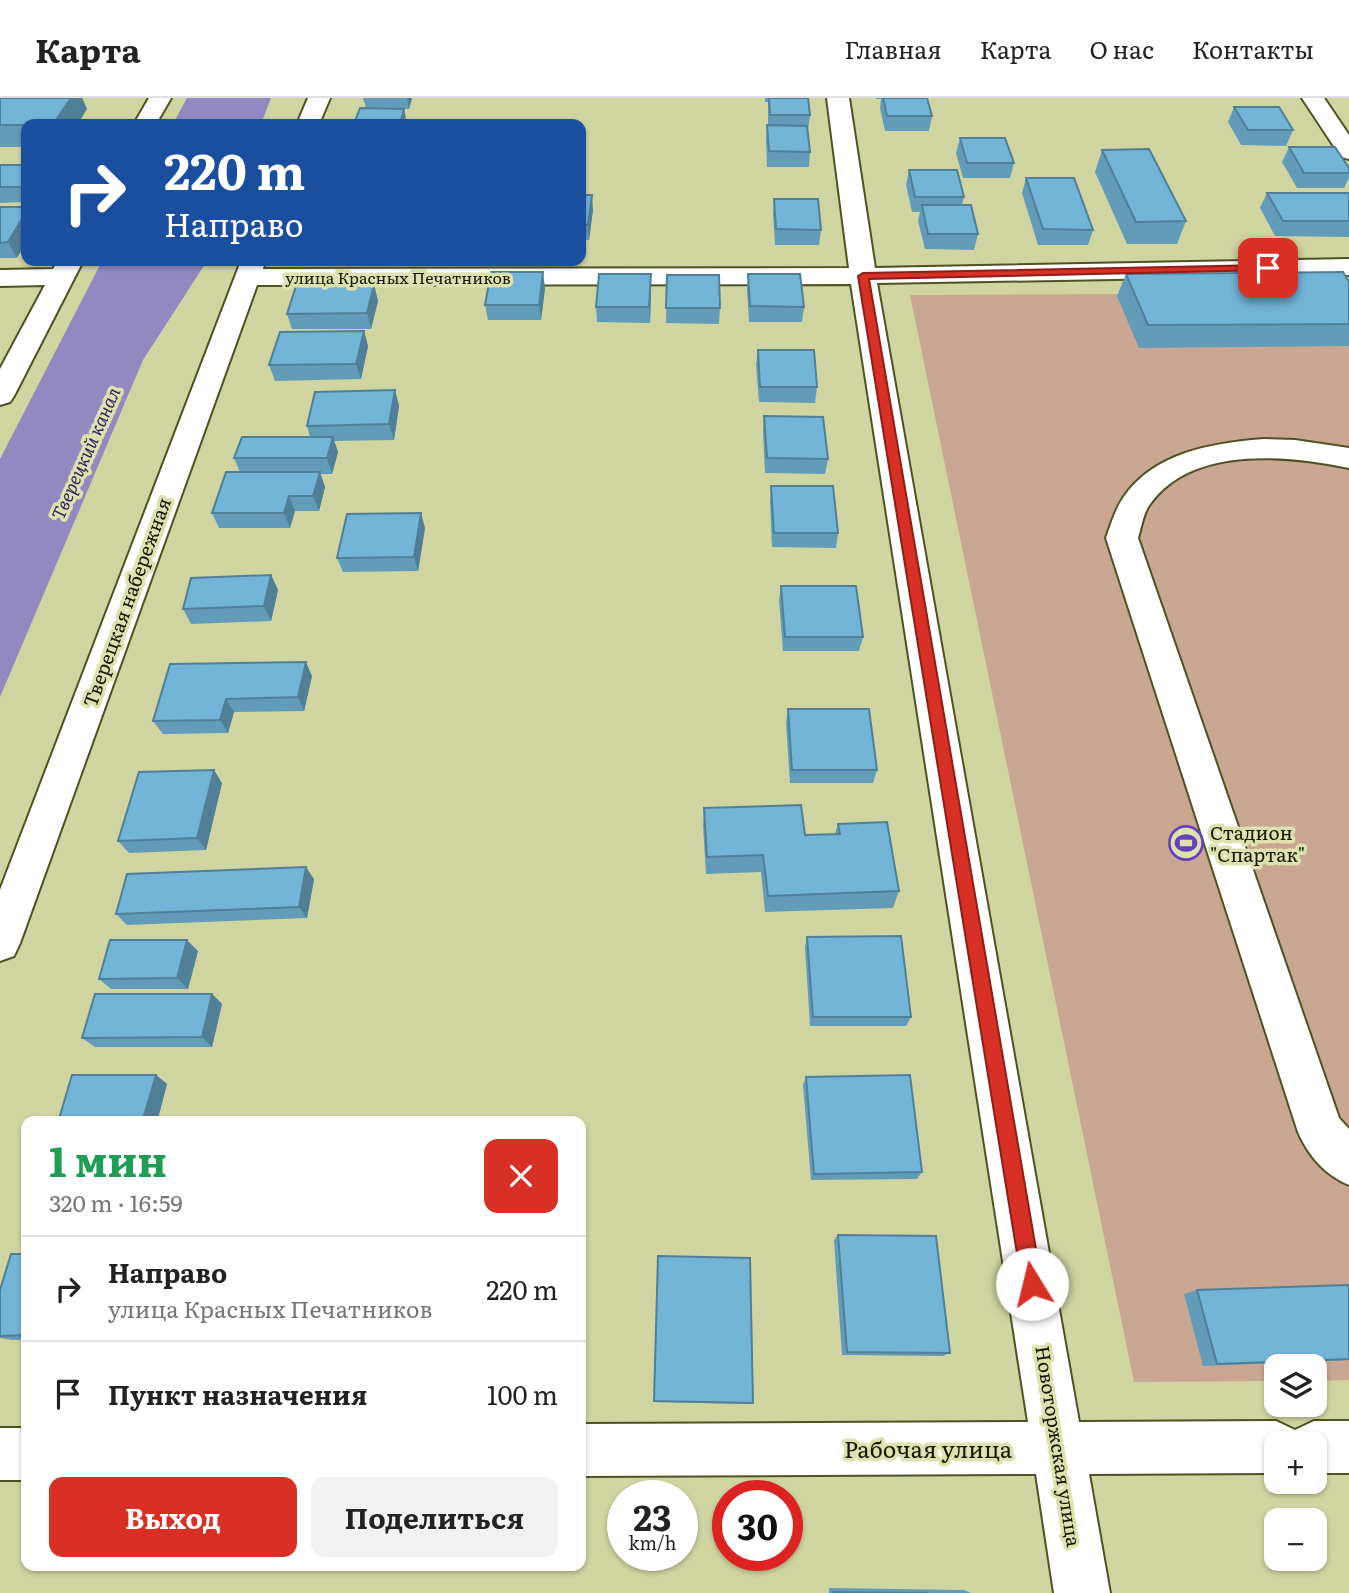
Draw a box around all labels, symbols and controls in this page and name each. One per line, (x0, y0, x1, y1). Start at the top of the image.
text: Карта (35, 24, 141, 73)
text: Главная (844, 31, 942, 66)
text: Карта (980, 31, 1052, 66)
text: О нас (1090, 31, 1154, 66)
text: Контакты (1192, 31, 1314, 66)
text: 220 m (164, 132, 305, 205)
icon: right (49, 147, 140, 238)
text: Направо (164, 199, 304, 247)
pin (1238, 238, 1298, 298)
icon: arrive (1249, 249, 1287, 287)
street label: улица Красных Печатников (285, 265, 511, 289)
water label: Тверецкий канал (44, 383, 126, 523)
street label: Тверецкая набережная (75, 493, 177, 711)
place label: Стадион "Спартак" (1210, 818, 1305, 868)
sports icon: Стадион "Спартак" (1167, 824, 1205, 862)
text: 1 мин (49, 1128, 167, 1190)
button: close (484, 1139, 558, 1213)
text: 320 m · 16:59 (49, 1185, 183, 1219)
position arrow (995, 1247, 1069, 1321)
text: Направо (108, 1252, 227, 1291)
text: 220 m (486, 1269, 558, 1308)
icon: right (49, 1270, 87, 1308)
text: улица Красных Печатников (108, 1291, 432, 1325)
street label: Новоторжская улица (1029, 1344, 1089, 1549)
map controls (1264, 1354, 1327, 1571)
button: layers (1264, 1354, 1327, 1417)
text: Пункт назначения (108, 1374, 367, 1413)
text: 100 m (487, 1374, 558, 1413)
icon: arrive (49, 1375, 87, 1413)
street label: Рабочая улица (844, 1431, 1013, 1465)
button: + (1264, 1431, 1327, 1494)
button: Выход (49, 1477, 297, 1557)
button: Поделиться (311, 1477, 558, 1557)
speed limit sign: 30 (712, 1480, 803, 1571)
text: 23 (633, 1490, 672, 1542)
button: − (1264, 1508, 1327, 1571)
text: km/h (629, 1529, 676, 1556)

